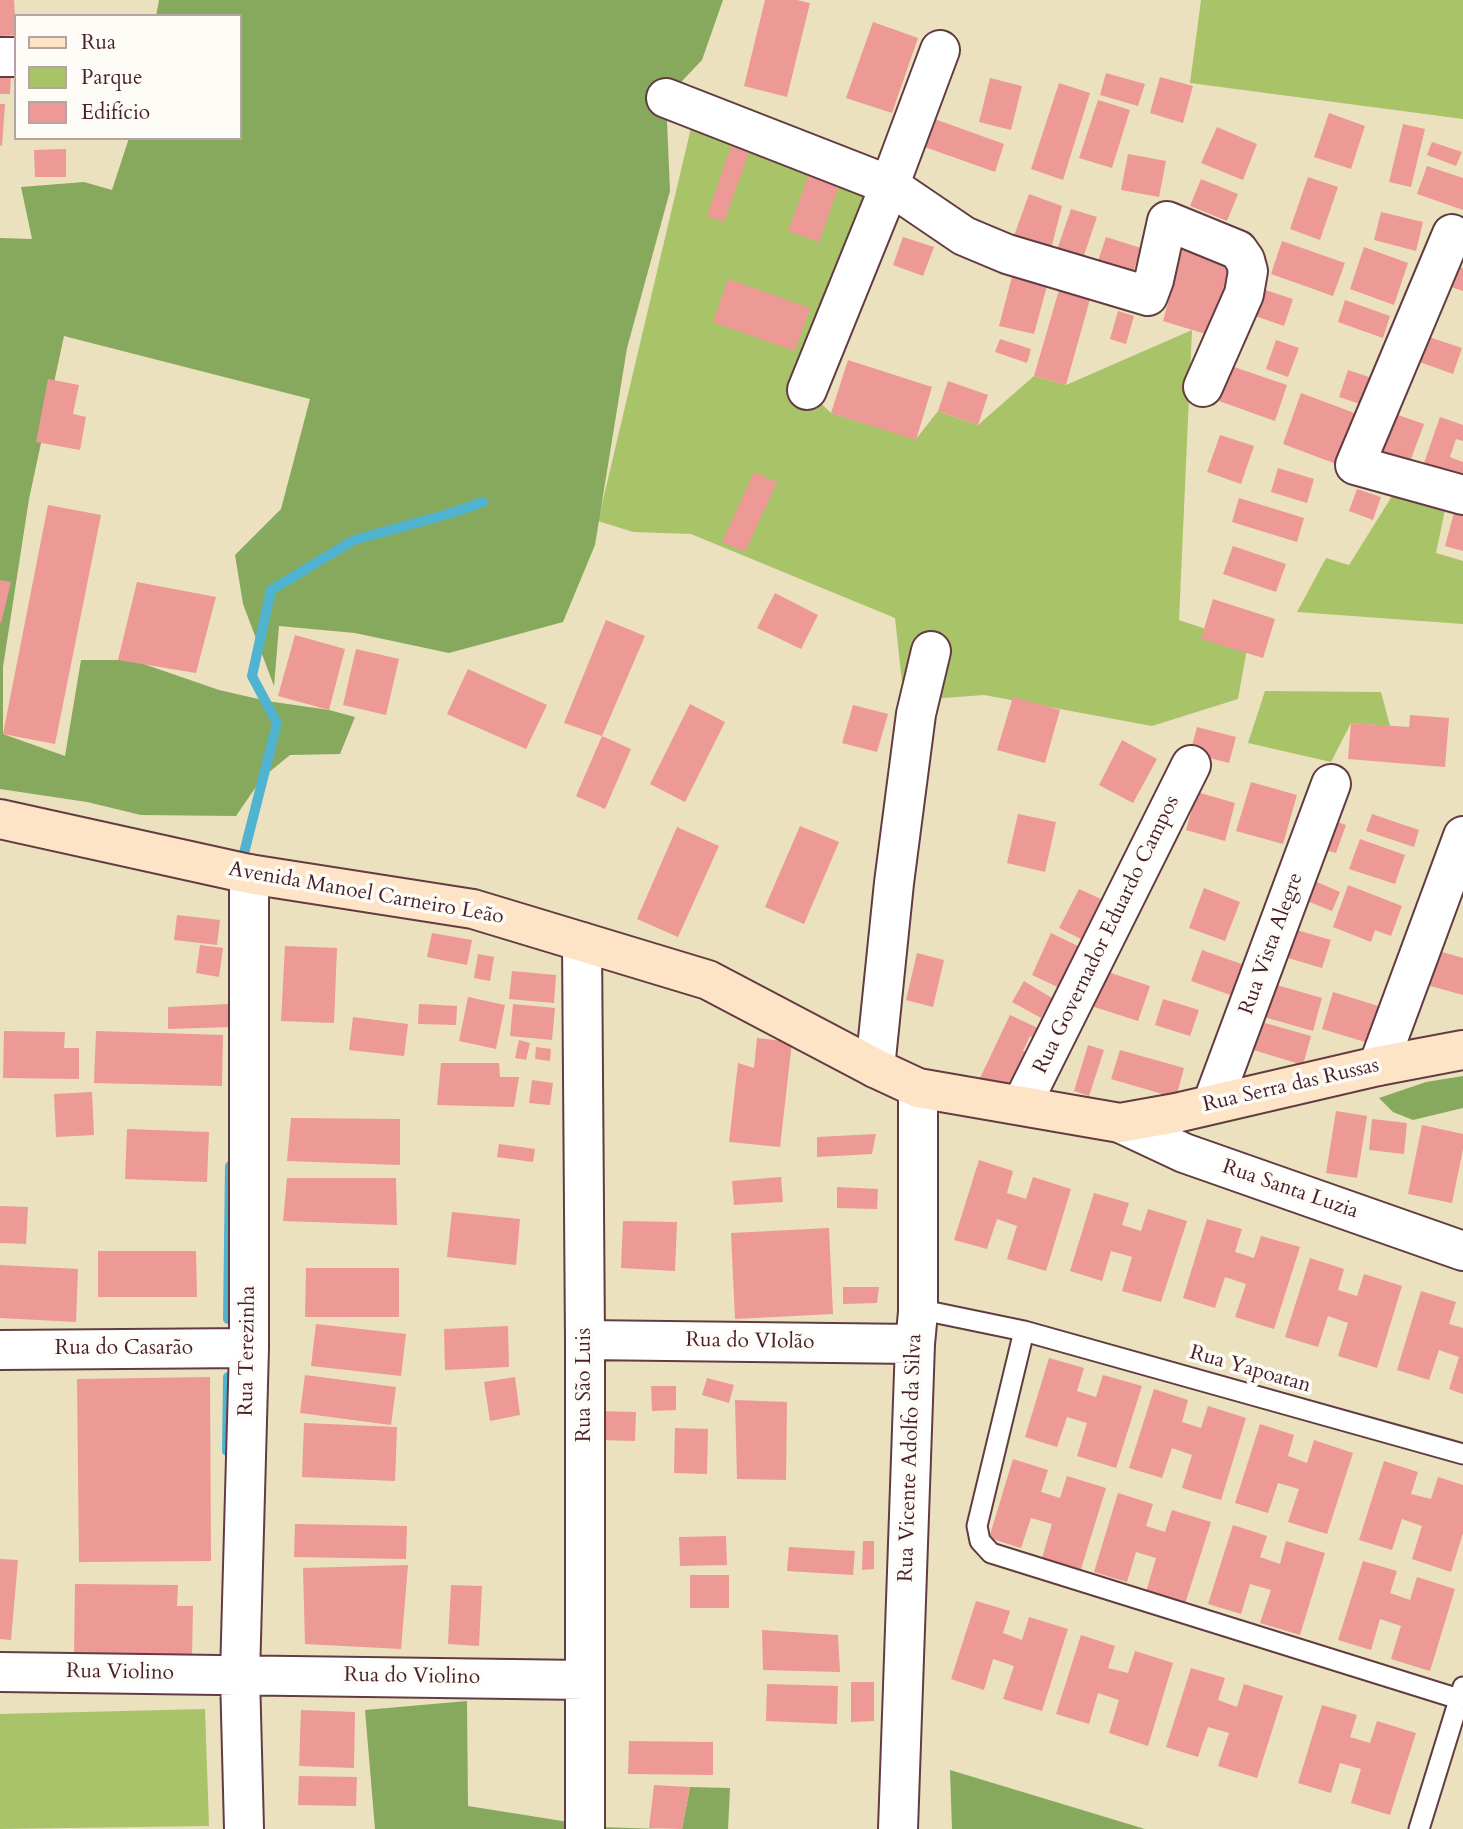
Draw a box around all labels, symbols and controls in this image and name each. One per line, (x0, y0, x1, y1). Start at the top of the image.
legend (14, 14, 242, 140)
text: Rua (81, 28, 116, 57)
text: Parque (81, 63, 142, 92)
text: Edifício (81, 98, 150, 127)
street label: Rua Governador Eduardo Campos (1029, 792, 1185, 1078)
street label: Avenida Manoel Carneiro Leão (226, 857, 506, 931)
street label: Rua Vista Alegre (1235, 870, 1309, 1018)
street label: Rua Serra das Russas (1200, 1053, 1382, 1119)
street label: Rua Santa Luzia (1219, 1155, 1361, 1225)
street label: Rua Terezinha (234, 1285, 262, 1417)
street label: Rua São Luis (572, 1328, 598, 1442)
street label: Rua do VIolão (685, 1328, 815, 1356)
street label: Rua Vicente Adolfo da Silva (894, 1333, 928, 1583)
street label: Rua do Casarão (55, 1336, 193, 1362)
street label: Rua Yapoatan (1187, 1341, 1313, 1399)
street label: Rua Violino (66, 1659, 174, 1687)
street label: Rua do Violino (344, 1663, 480, 1691)

